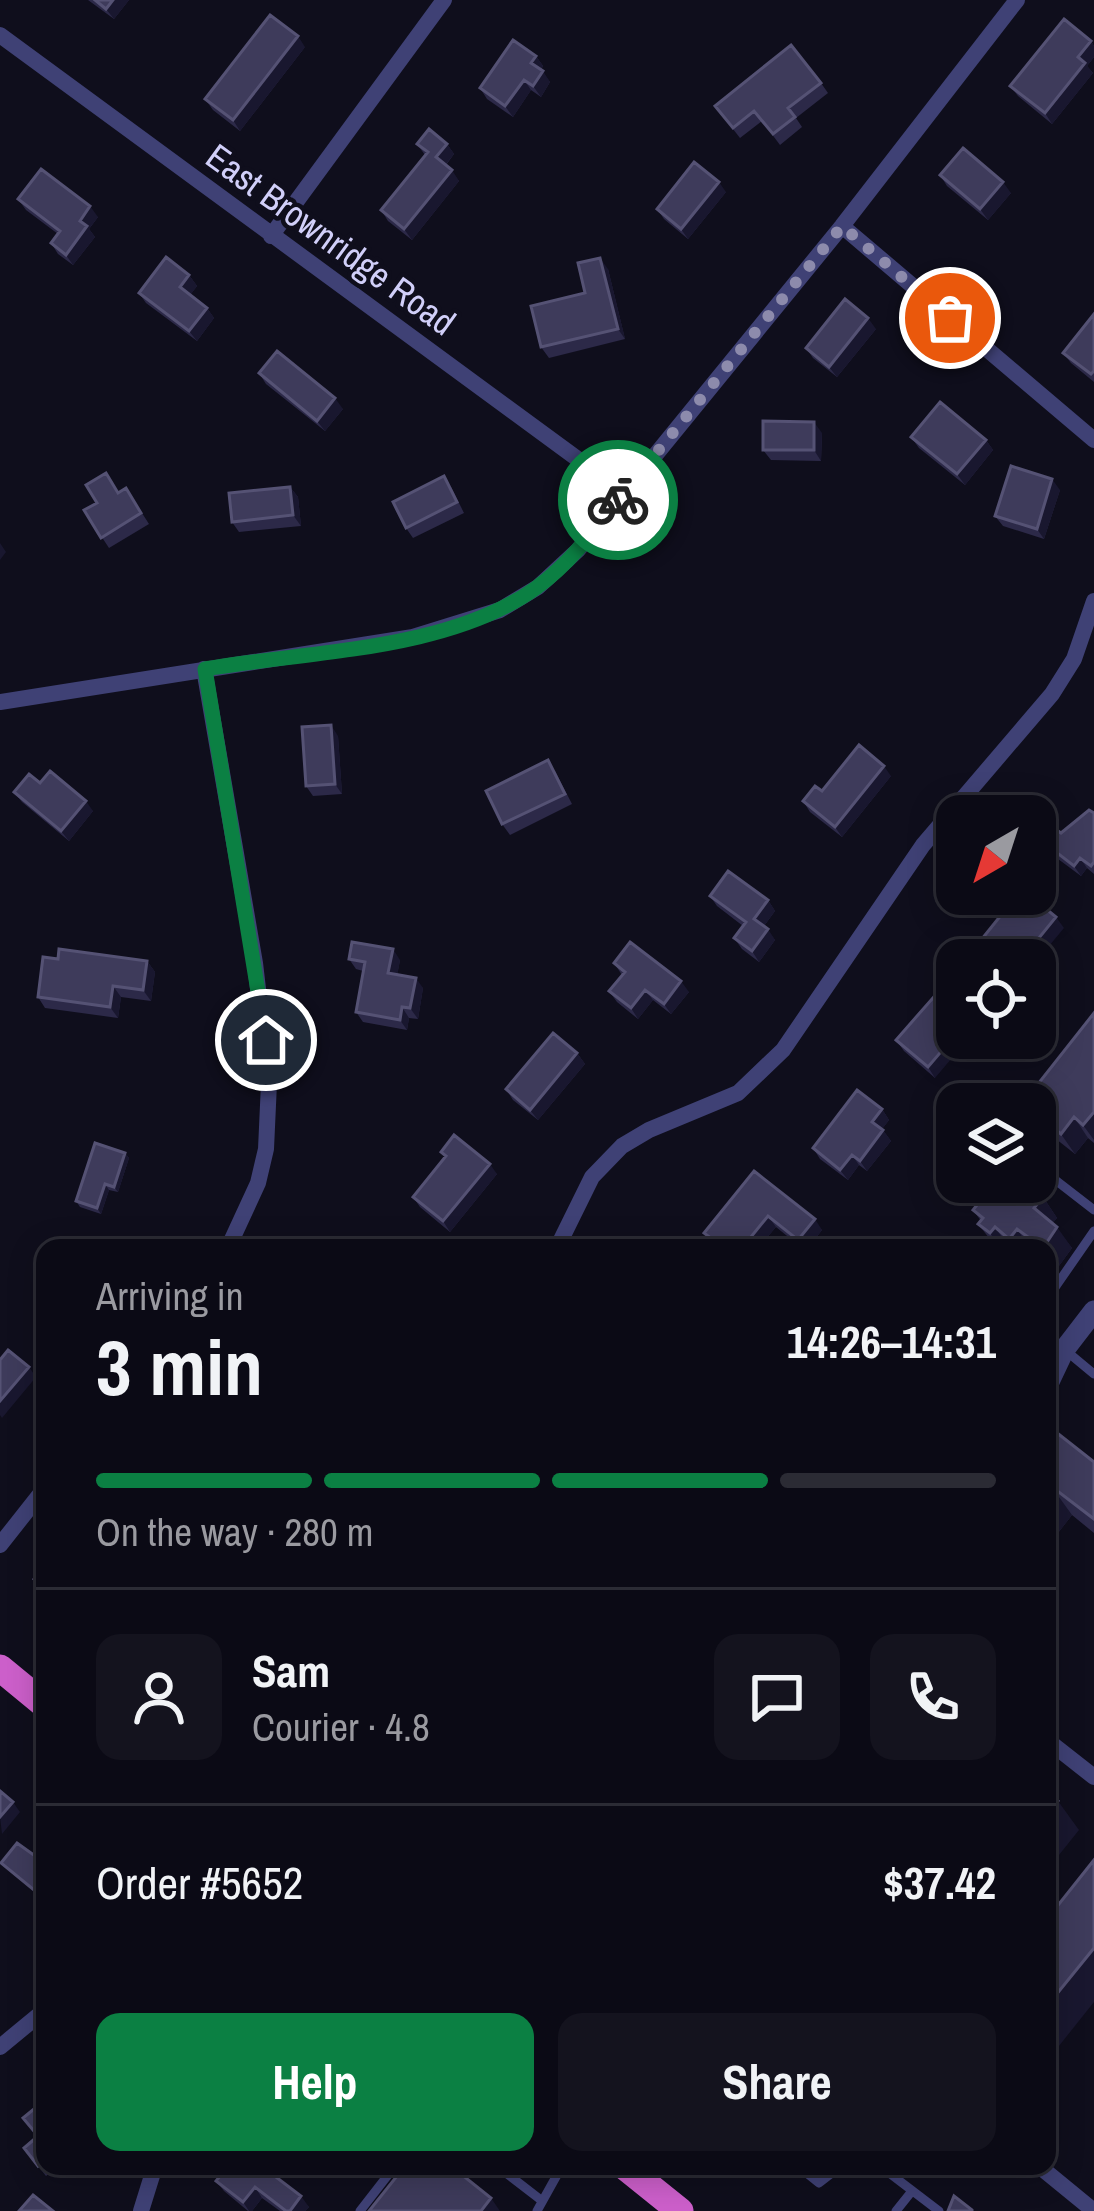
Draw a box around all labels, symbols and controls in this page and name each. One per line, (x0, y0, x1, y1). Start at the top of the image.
street label: East Brownridge Road (197, 132, 465, 346)
pin (899, 267, 1001, 369)
icon: bag (917, 285, 983, 351)
courier (558, 440, 678, 560)
icon: bike (585, 467, 651, 533)
north arrow (936, 795, 1056, 915)
map controls (936, 795, 1056, 1203)
button: locate (936, 939, 1056, 1059)
pin (215, 989, 317, 1091)
icon: home (233, 1007, 299, 1073)
button: layers (936, 1083, 1056, 1203)
text: Arriving in (96, 1270, 244, 1322)
text: 14:26–14:31 (787, 1311, 996, 1372)
text: 3 min (96, 1314, 263, 1419)
text: On the way · 280 m (96, 1506, 373, 1558)
button: person (96, 1634, 222, 1760)
button: chat (714, 1634, 840, 1760)
button: phone (870, 1634, 996, 1760)
text: Sam (252, 1640, 330, 1701)
text: Courier · 4.8 (252, 1701, 430, 1753)
text: Order #5652 (96, 1852, 303, 1913)
text: $37.42 (883, 1852, 996, 1913)
button: Help (96, 2013, 534, 2151)
button: Share (558, 2013, 996, 2151)

